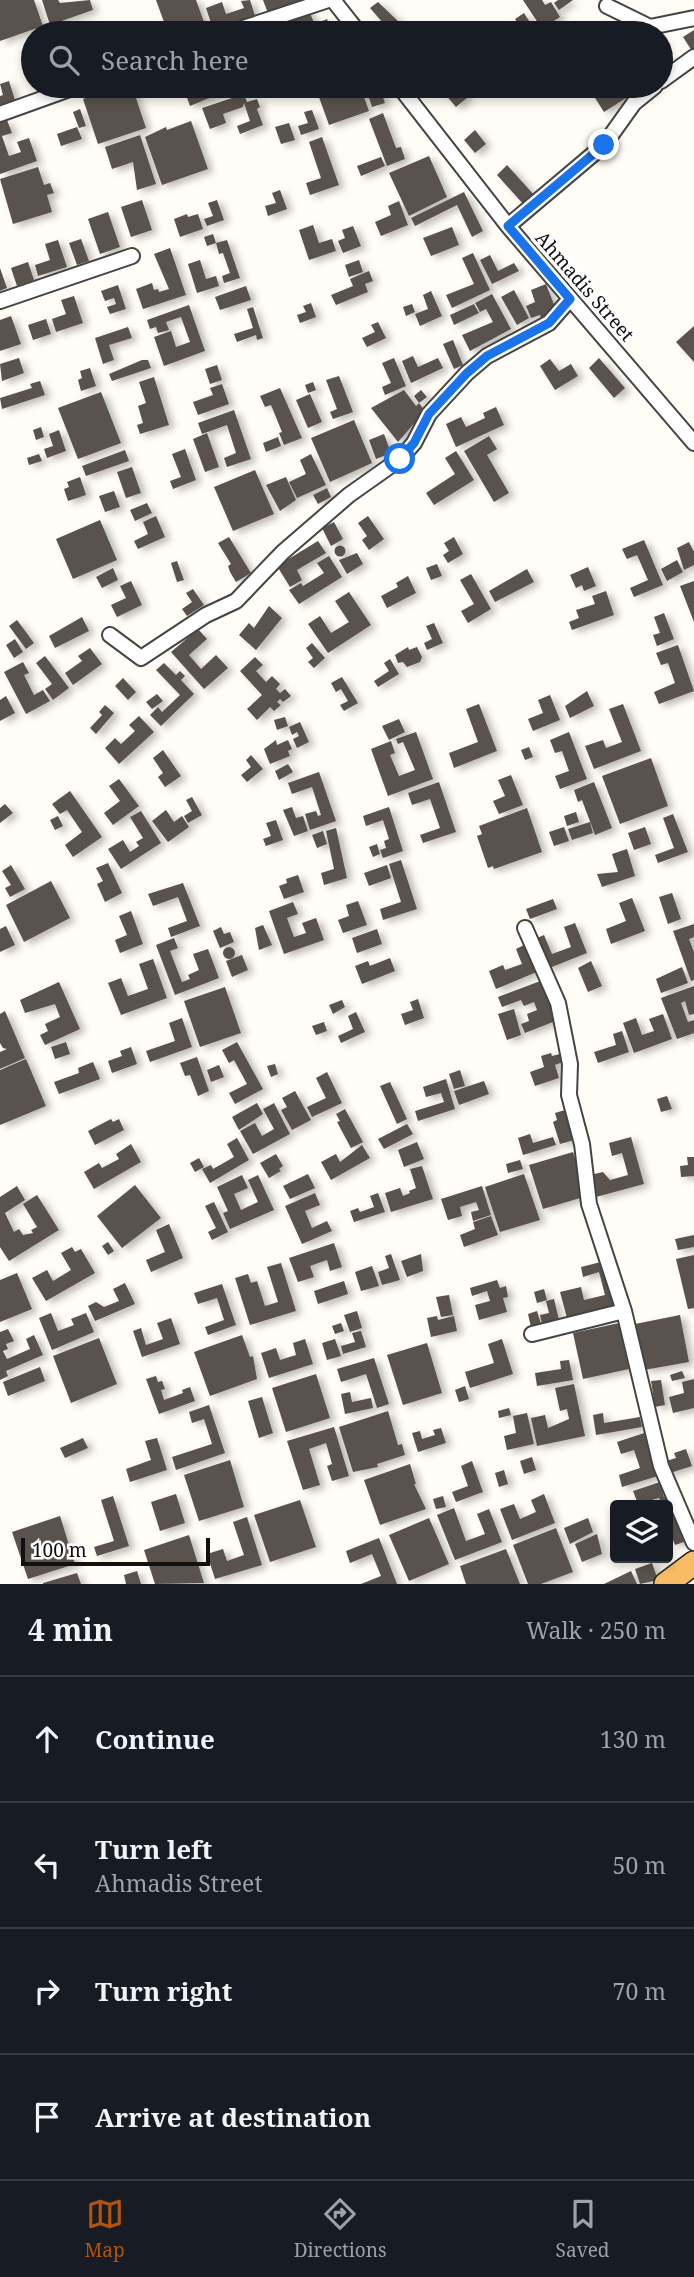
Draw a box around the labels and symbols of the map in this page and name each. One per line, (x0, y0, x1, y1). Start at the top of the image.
route end (588, 129, 619, 160)
street label: Ahmadis Street (530, 225, 640, 347)
route start (384, 443, 415, 474)
scale bar (21, 1535, 210, 1567)

